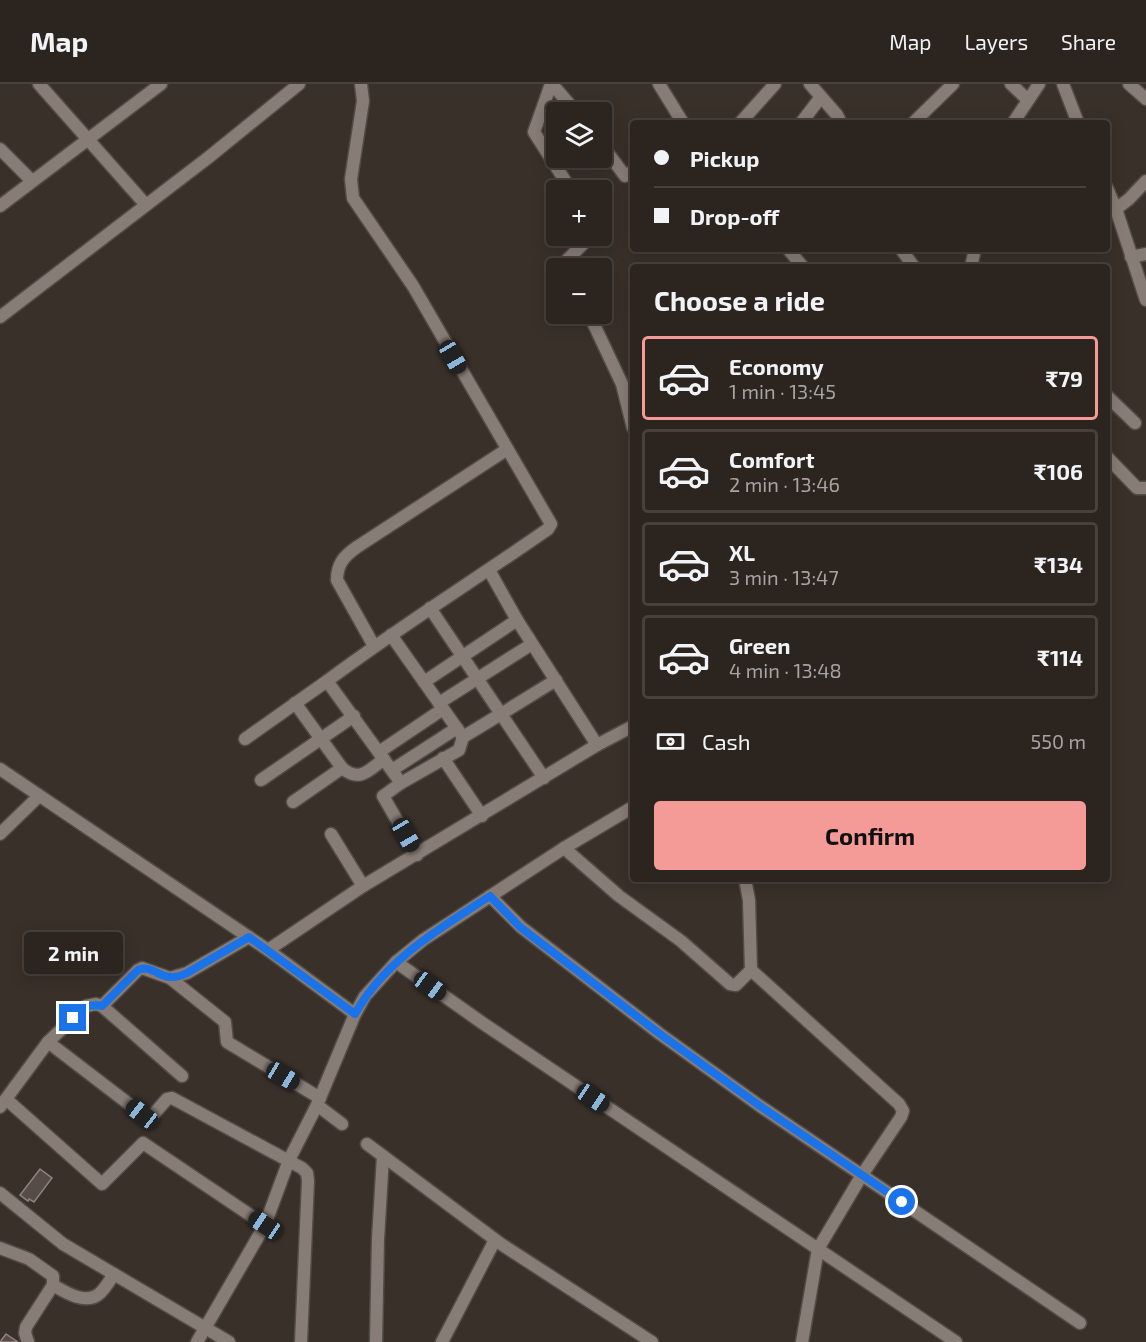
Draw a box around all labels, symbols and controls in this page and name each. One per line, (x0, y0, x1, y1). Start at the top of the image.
text: Map (30, 24, 88, 58)
text: Map (889, 29, 931, 54)
text: Layers (964, 29, 1028, 54)
text: Share (1061, 29, 1116, 54)
map controls (546, 102, 612, 324)
button: layers (546, 102, 612, 168)
text: Pickup (690, 145, 759, 171)
button: + (546, 180, 612, 246)
text: Drop-off (690, 203, 779, 229)
button: − (546, 258, 612, 324)
text: Choose a ride (654, 284, 825, 316)
car (436, 337, 470, 377)
icon: car (657, 351, 711, 405)
text: Economy (729, 353, 824, 379)
text: ₹79 (1045, 365, 1083, 391)
text: 1 min · 13:45 (729, 379, 836, 403)
icon: car (657, 444, 711, 498)
text: Comfort (729, 446, 814, 472)
text: ₹106 (1034, 458, 1083, 484)
text: 2 min · 13:46 (729, 472, 840, 496)
icon: car (657, 537, 711, 591)
text: XL (729, 539, 755, 565)
text: ₹134 (1034, 551, 1083, 577)
text: 3 min · 13:47 (729, 565, 839, 589)
icon: car (657, 630, 711, 684)
text: Green (729, 632, 791, 658)
text: ₹114 (1037, 644, 1083, 670)
text: 4 min · 13:48 (729, 658, 842, 682)
icon: cash (654, 725, 687, 758)
text: Cash (702, 728, 751, 754)
text: 550 m (1031, 729, 1086, 753)
button: Confirm (654, 801, 1086, 870)
car (389, 815, 423, 855)
callout: 2 min (23, 931, 122, 973)
text: 2 min (48, 941, 99, 965)
car (410, 968, 450, 1004)
route end (59, 1004, 86, 1031)
car (263, 1059, 303, 1093)
car (573, 1080, 613, 1116)
car (122, 1096, 162, 1132)
route start (888, 1188, 915, 1215)
car (245, 1207, 285, 1243)

